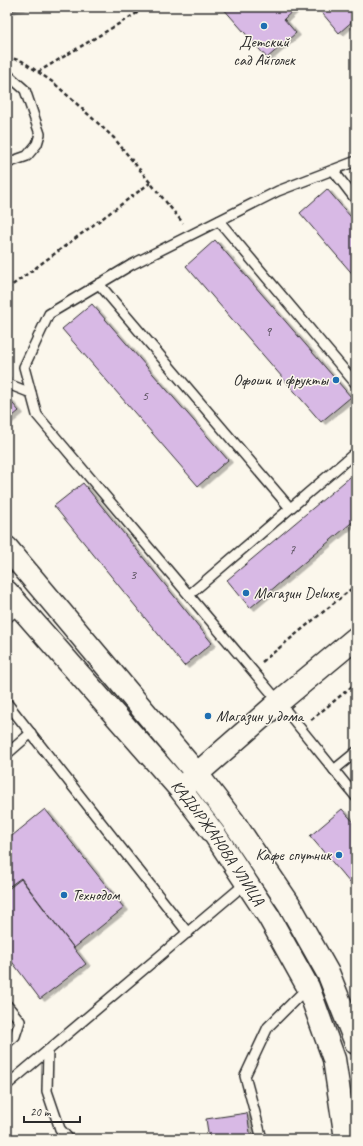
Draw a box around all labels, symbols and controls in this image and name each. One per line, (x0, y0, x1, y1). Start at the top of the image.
marker: Детский сад Айголек (259, 21, 269, 31)
place label: Детский сад Айголек (233, 32, 296, 70)
house number: 9 (265, 323, 273, 340)
place label: Офоши и фрукты (233, 370, 330, 390)
marker: Офоши и фрукты (331, 375, 341, 385)
house number: 5 (142, 387, 149, 404)
house number: 7 (289, 541, 296, 558)
house number: 3 (130, 566, 138, 583)
place label: Магазин Deluxe (254, 583, 340, 603)
marker: Магазин Deluxe (241, 588, 251, 598)
place label: Магазин у дома (216, 706, 304, 726)
marker: Магазин у дома (203, 711, 213, 721)
street label: КАДЫРЖАНОВА УЛИЦА (167, 776, 269, 910)
place label: Кафе спутник (256, 845, 332, 865)
marker: Кафе спутник (334, 850, 344, 860)
place label: Технодом (72, 885, 120, 905)
marker: Технодом (59, 890, 69, 900)
scale bar (24, 1098, 80, 1124)
text: 20 m (30, 1104, 52, 1120)

